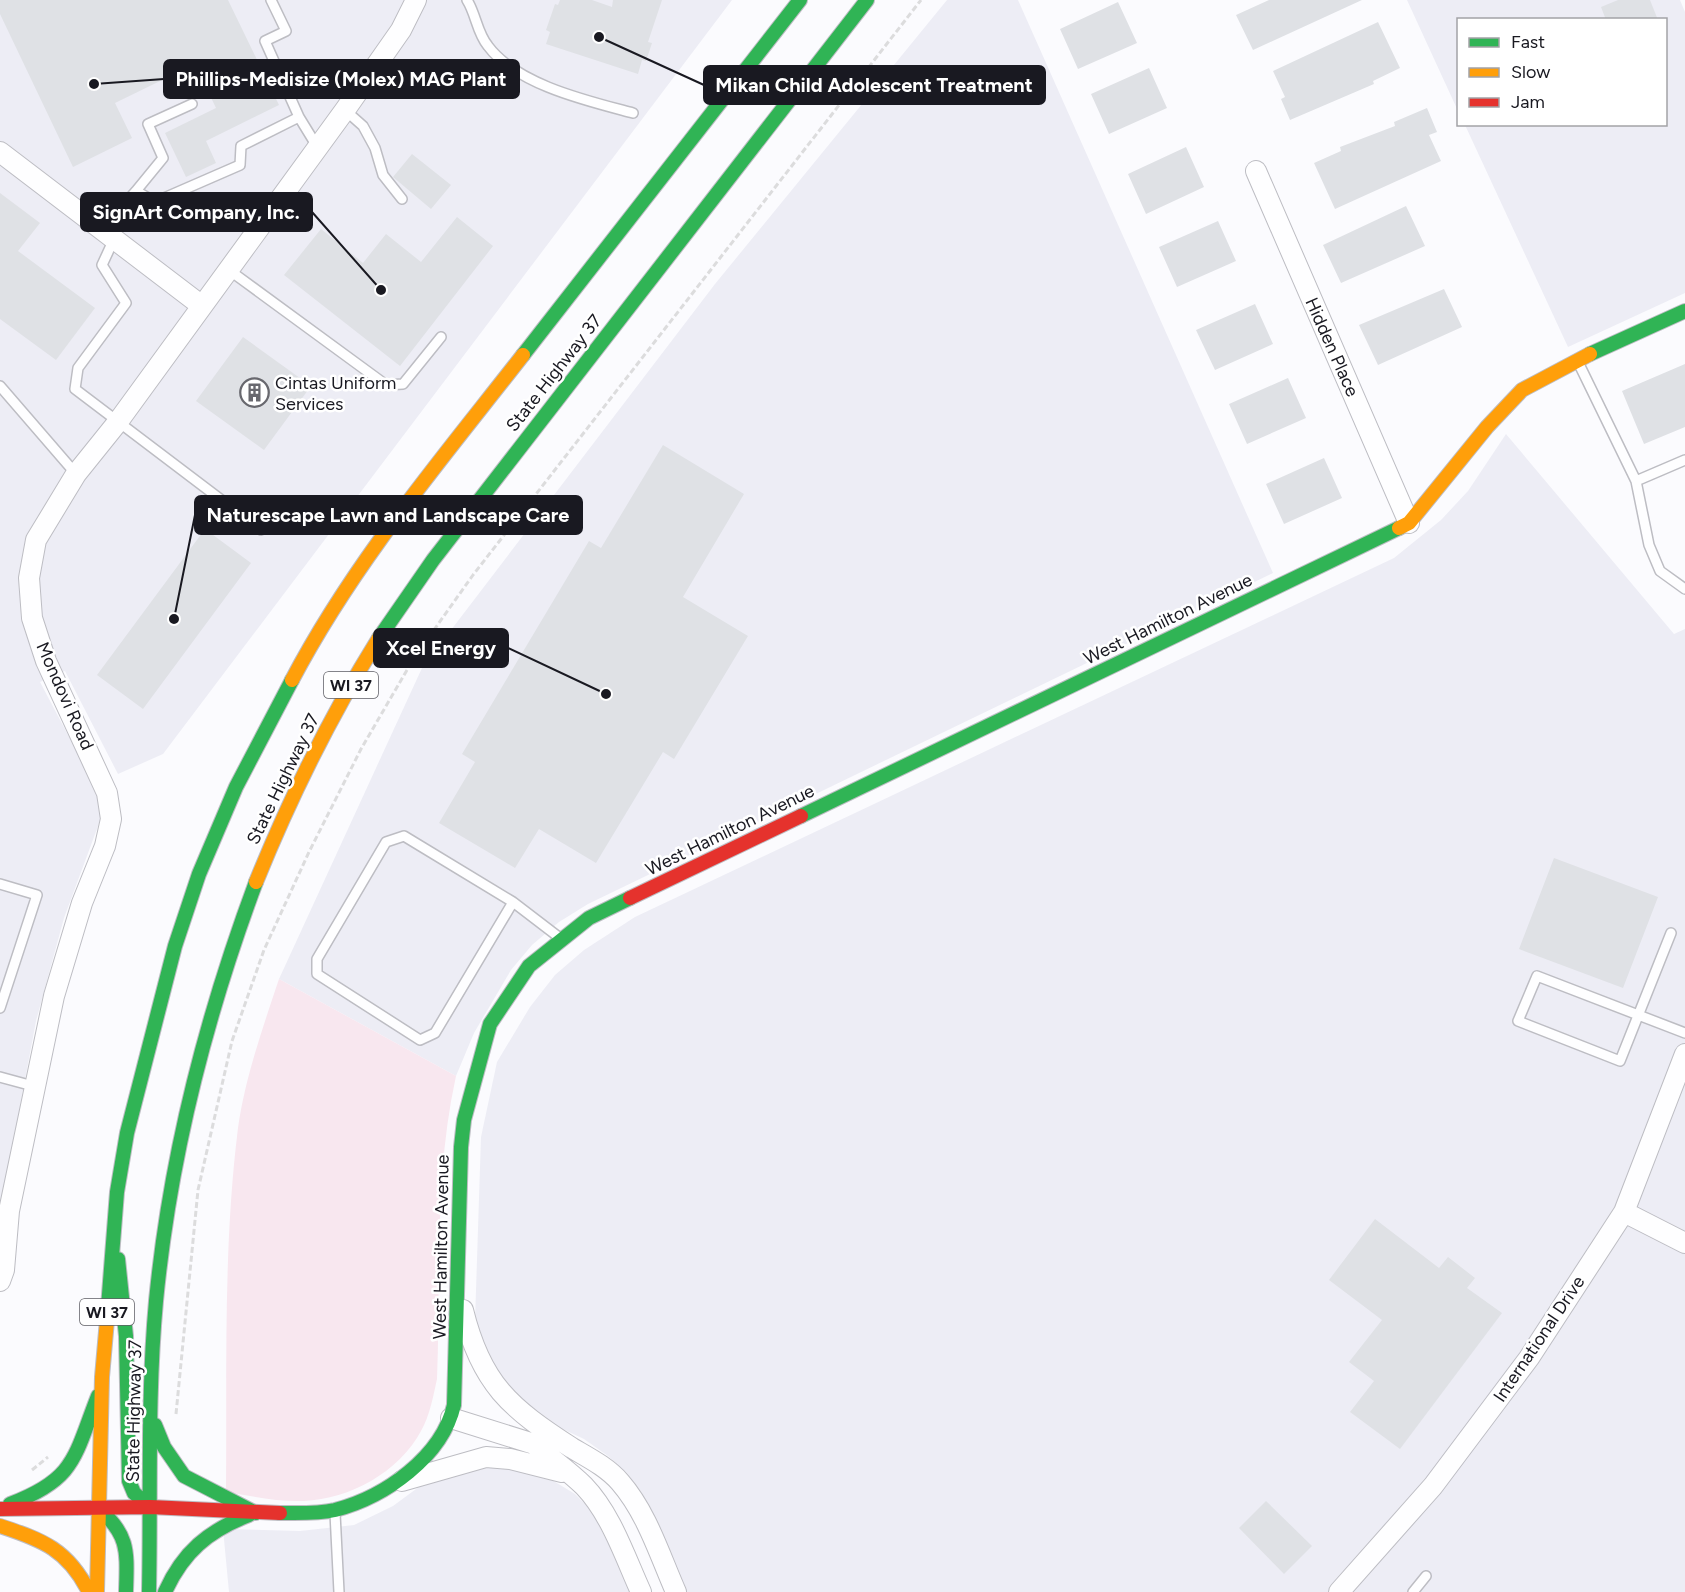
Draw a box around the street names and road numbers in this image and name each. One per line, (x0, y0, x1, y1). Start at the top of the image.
street label: Hidden Place (1300, 294, 1364, 400)
street label: State Highway 37 (501, 310, 607, 436)
street label: West Hamilton Avenue (1080, 569, 1256, 669)
street label: Mondovi Road (31, 639, 99, 753)
road number: WI 37 (324, 672, 378, 698)
street label: State Highway 37 (242, 710, 324, 848)
street label: West Hamilton Avenue (642, 780, 818, 880)
street label: West Hamilton Avenue (428, 1154, 454, 1340)
street label: International Drive (1489, 1272, 1589, 1406)
road number: WI 37 (80, 1299, 134, 1325)
street label: State Highway 37 (122, 1339, 146, 1482)

